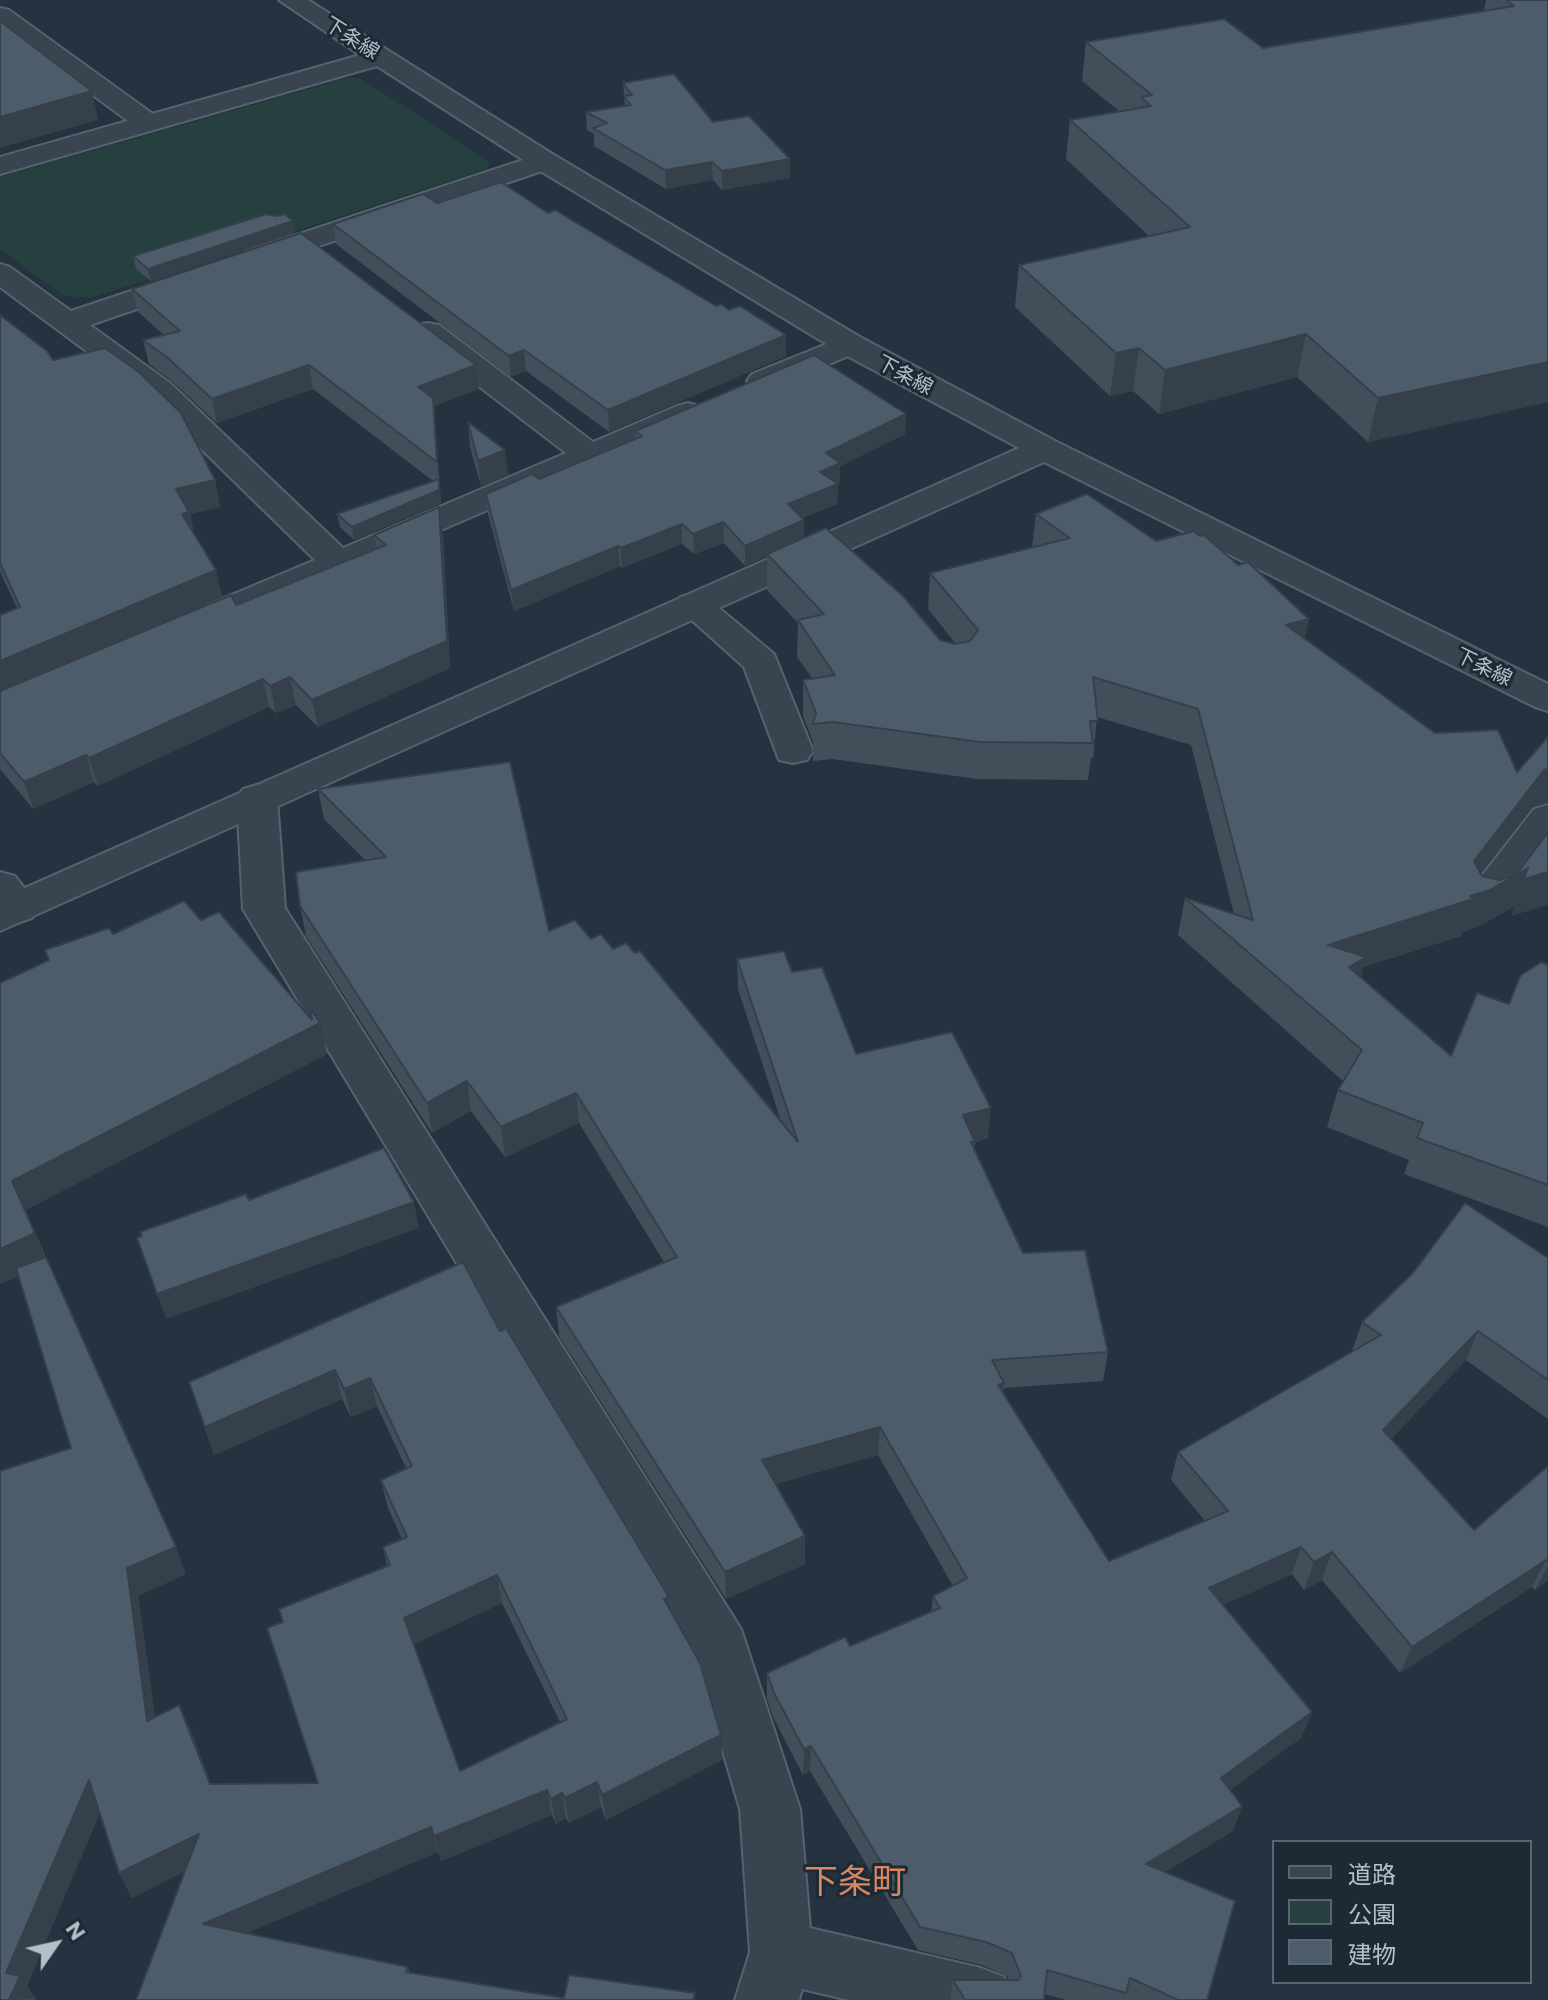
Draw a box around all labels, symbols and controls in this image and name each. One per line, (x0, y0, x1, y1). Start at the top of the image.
street label: 下条線 (320, 12, 384, 64)
street label: 下条線 (873, 350, 937, 400)
street label: 下条線 (1452, 643, 1516, 691)
legend (1272, 1840, 1532, 1984)
text: 道路 (1348, 1859, 1396, 1888)
district label: 下条町 (804, 1862, 906, 1902)
text: 公園 (1348, 1899, 1396, 1928)
north arrow (16, 1904, 96, 1984)
text: N (61, 1916, 92, 1945)
text: 建物 (1348, 1939, 1396, 1968)

